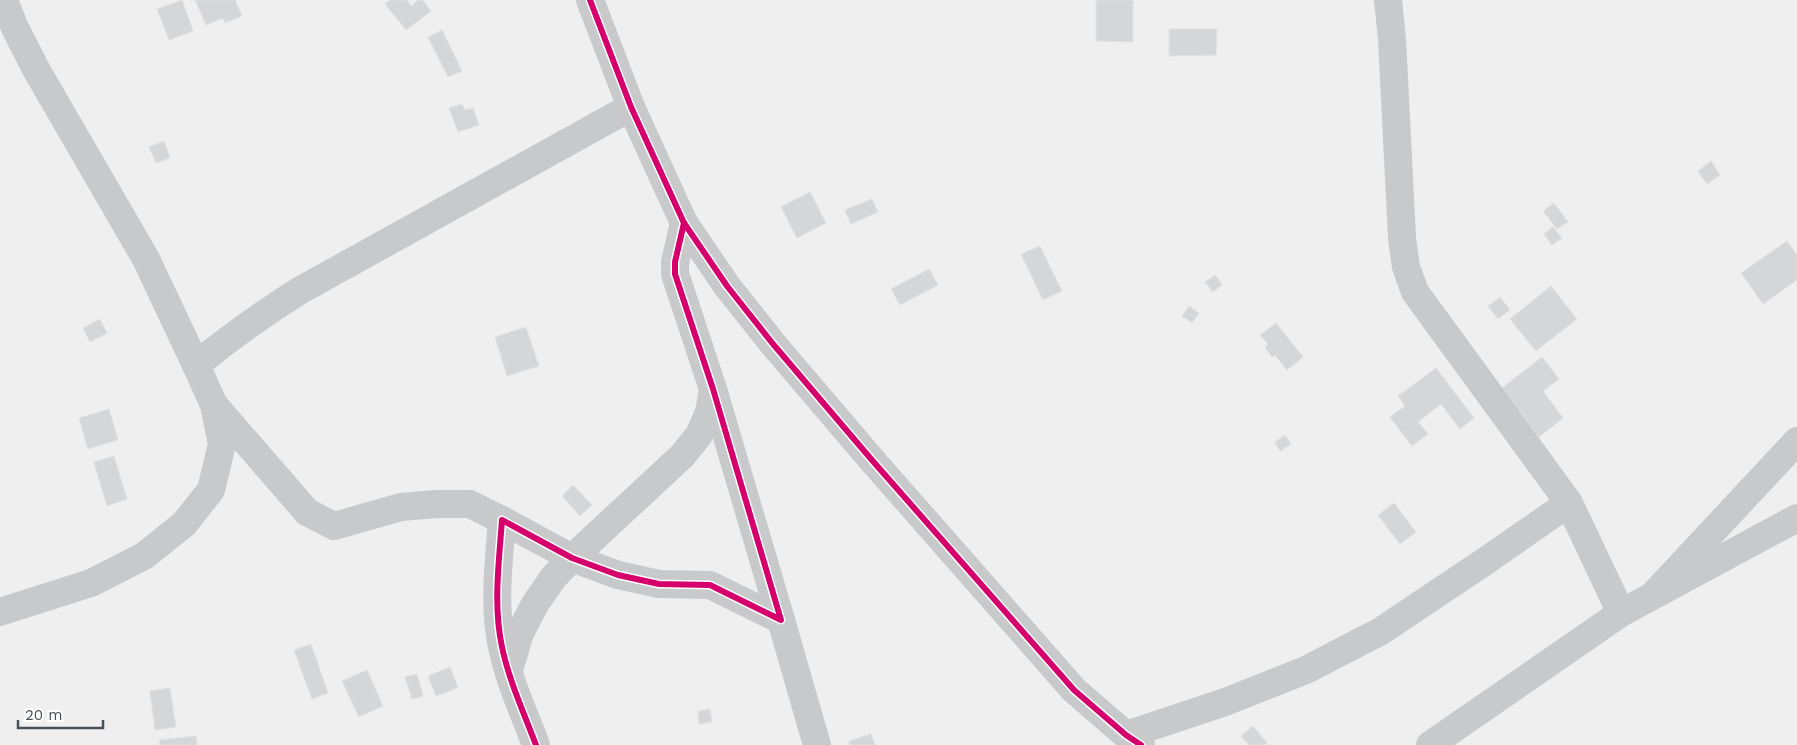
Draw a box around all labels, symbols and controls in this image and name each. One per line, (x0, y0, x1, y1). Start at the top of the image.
scale bar (18, 698, 102, 730)
text: 20 m (25, 706, 63, 724)

